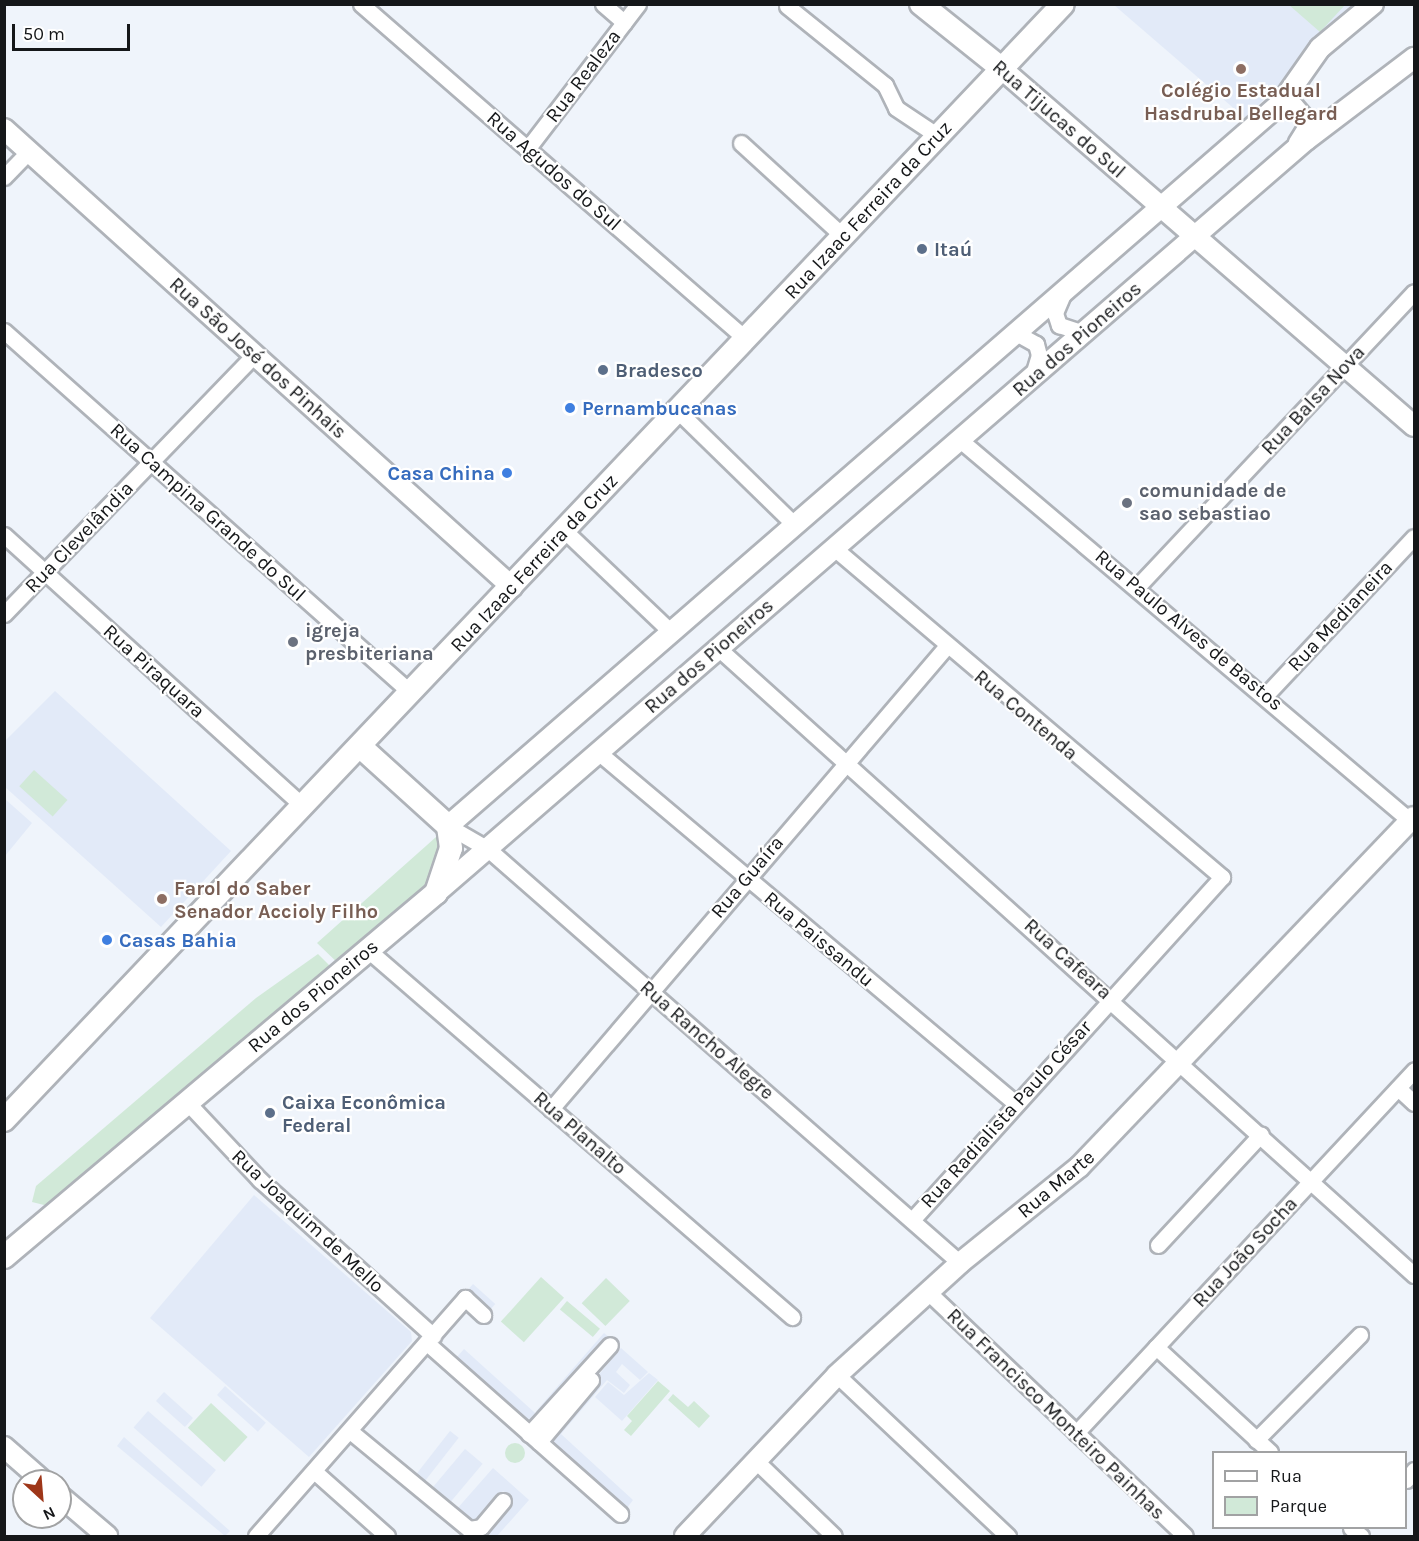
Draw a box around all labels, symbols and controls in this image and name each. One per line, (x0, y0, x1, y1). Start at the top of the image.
scale bar (15, 12, 134, 50)
text: 50 m (23, 23, 65, 45)
street label: Rua Realeza (540, 25, 626, 127)
street label: Rua Tijucas do Sul (988, 55, 1130, 183)
marker: Colégio Estadual Hasdrubal Bellegard (1234, 62, 1248, 76)
place label: Colégio Estadual Hasdrubal Bellegard (1144, 78, 1338, 125)
street label: Rua Agudos do Sul (482, 106, 626, 236)
street label: Rua Izaac Ferreira da Cruz (779, 116, 957, 304)
place label: Itaú (934, 237, 972, 261)
marker: Itaú (915, 242, 929, 256)
street label: Rua São José dos Pinhais (164, 272, 352, 444)
street label: Rua dos Pioneiros (1008, 276, 1146, 402)
street label: Rua Balsa Nova (1256, 340, 1370, 460)
place label: Bradesco (615, 358, 703, 382)
marker: Bradesco (596, 363, 610, 377)
place label: Pernambucanas (582, 396, 737, 420)
marker: Pernambucanas (563, 401, 577, 415)
street label: Rua Campina Grande do Sul (105, 418, 311, 606)
place label: Casa China (387, 461, 495, 485)
marker: Casa China (500, 466, 514, 480)
street label: Rua Izaac Ferreira da Cruz (445, 469, 623, 657)
street label: Rua Clevelândia (20, 476, 138, 598)
place label: comunidade de sao sebastiao (1139, 479, 1286, 526)
marker: comunidade de sao sebastiao (1120, 496, 1134, 510)
street label: Rua Paulo Alves de Bastos (1090, 544, 1288, 716)
street label: Rua Medianeira (1283, 556, 1397, 676)
street label: Rua dos Pioneiros (640, 593, 778, 719)
place label: igreja presbiteriana (305, 618, 434, 665)
street label: Rua Piraquara (98, 619, 210, 723)
marker: igreja presbiteriana (286, 635, 300, 649)
street label: Rua Contenda (969, 665, 1083, 765)
street label: Rua Guaíra (706, 831, 788, 923)
place label: Farol do Saber Senador Accioly Filho (174, 876, 378, 923)
street label: Rua Paissandu (759, 886, 879, 992)
marker: Farol do Saber Senador Accioly Filho (155, 892, 169, 906)
street label: Rua Cafeara (1019, 913, 1117, 1005)
place label: Casas Bahia (119, 928, 237, 952)
marker: Casas Bahia (100, 933, 114, 947)
street label: Rua dos Pioneiros (243, 934, 383, 1058)
street label: Rua Rancho Alegre (635, 975, 779, 1105)
street label: Rua Radialista Paulo César (915, 1015, 1097, 1213)
street label: Rua Planalto (529, 1086, 631, 1180)
place label: Caixa Econômica Federal (282, 1090, 446, 1137)
marker: Caixa Econômica Federal (263, 1106, 277, 1120)
street label: Rua Joaquim de Mello (227, 1144, 389, 1298)
street label: Rua Marte (1013, 1145, 1099, 1223)
street label: Rua João Socha (1188, 1192, 1302, 1312)
street label: Rua Francisco Monteiro Painhas (942, 1303, 1170, 1525)
legend (1212, 1451, 1407, 1529)
text: Rua (1270, 1465, 1302, 1487)
north arrow (12, 1469, 72, 1529)
text: Parque (1270, 1495, 1327, 1517)
text: N (40, 1503, 59, 1525)

